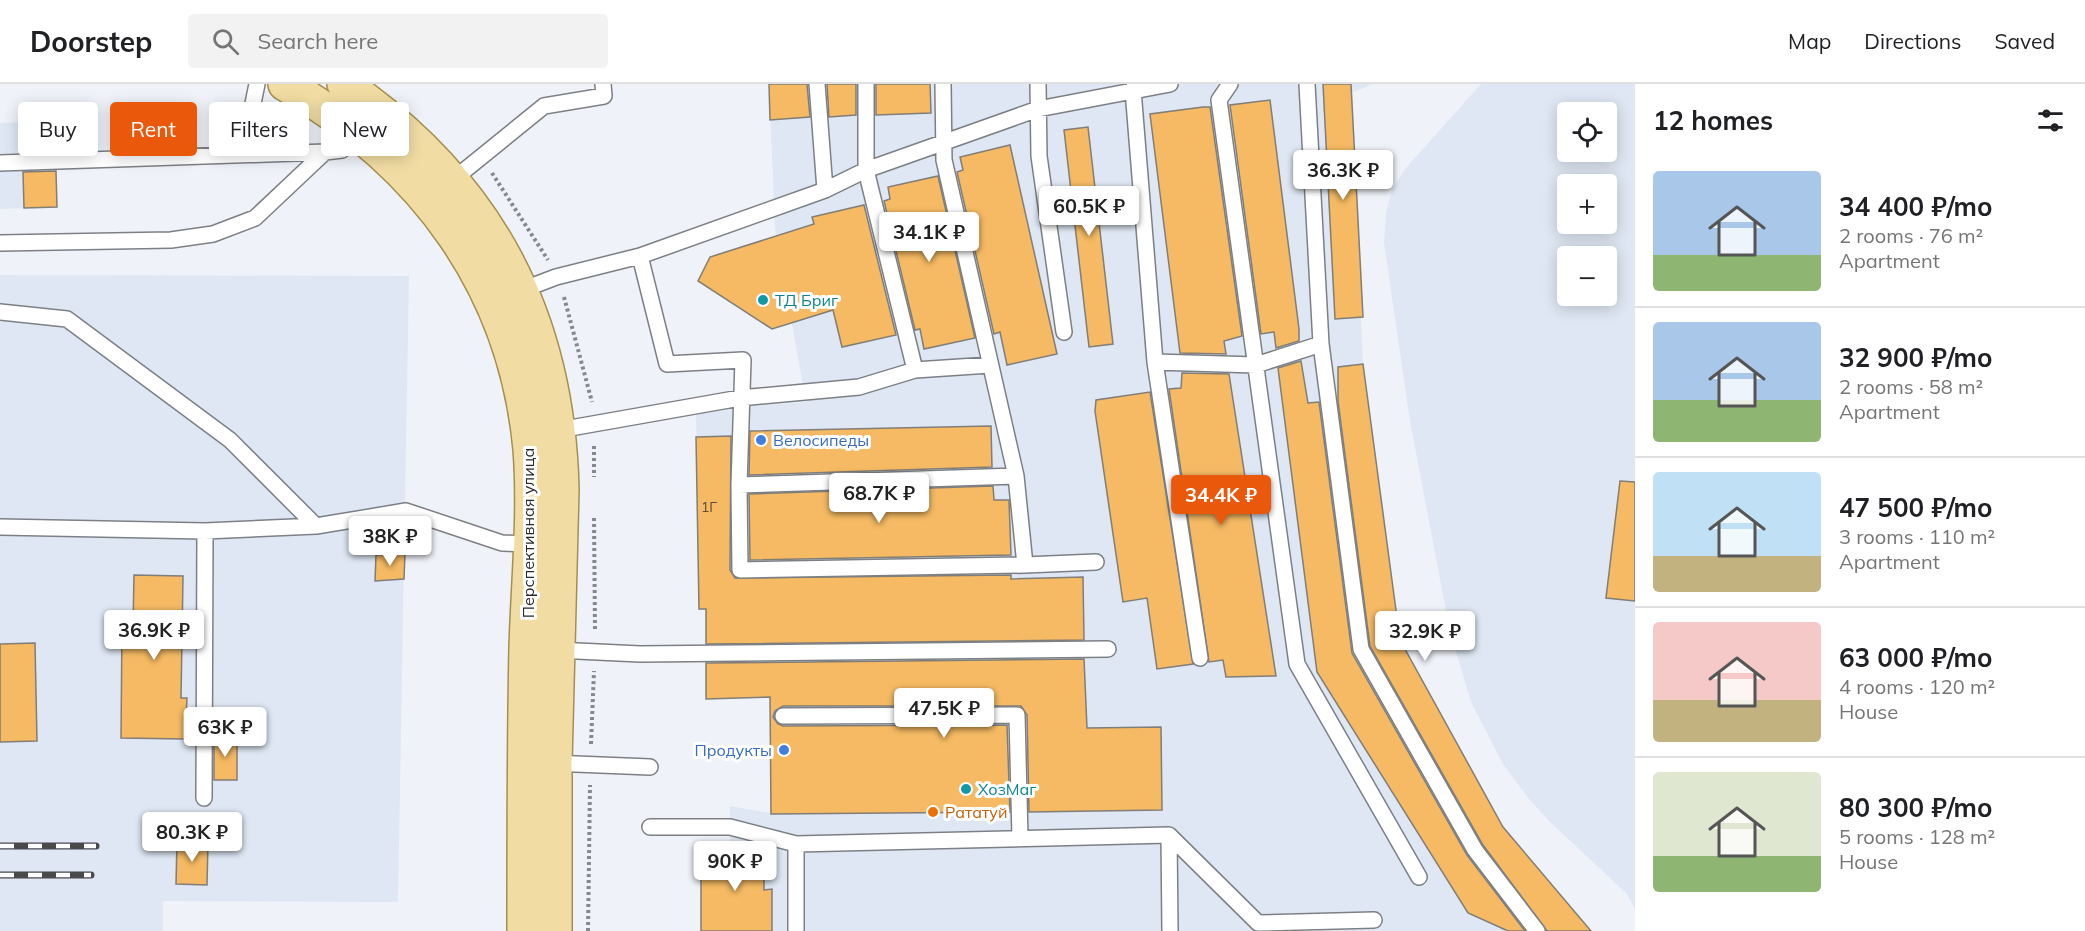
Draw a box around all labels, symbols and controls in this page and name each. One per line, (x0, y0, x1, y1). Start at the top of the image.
search box (188, 14, 608, 68)
text: Doorstep (30, 24, 152, 59)
icon: search (209, 25, 242, 58)
text: Search here (257, 27, 378, 55)
text: Map (1788, 28, 1831, 54)
text: Directions (1864, 28, 1961, 54)
text: Saved (1994, 28, 2055, 54)
chip: Buy (18, 102, 98, 156)
chip: Rent (110, 102, 197, 156)
chip: Filters (209, 102, 309, 156)
chip: New (321, 102, 409, 156)
map controls (1557, 102, 1617, 306)
button: locate (1557, 102, 1617, 162)
text: 12 homes (1653, 104, 1773, 137)
icon: filters (2034, 104, 2067, 137)
pin: 36.3K ₽ (1288, 150, 1398, 201)
text: 36.3K ₽ (1307, 157, 1379, 182)
button: + (1557, 174, 1617, 234)
pin: 60.5K ₽ (1034, 186, 1144, 237)
text: 34 400 ₽/mo (1839, 190, 1992, 223)
text: 60.5K ₽ (1053, 193, 1125, 218)
icon: home (1701, 195, 1773, 267)
pin: 34.1K ₽ (874, 212, 984, 263)
text: 34.1K ₽ (893, 219, 965, 244)
text: 2 rooms · 76 m² (1839, 223, 1983, 248)
button: − (1557, 246, 1617, 306)
text: Apartment (1839, 248, 1940, 273)
place label: ТД Бриг (775, 290, 838, 310)
marker: ТД Бриг (756, 293, 770, 307)
text: 32 900 ₽/mo (1839, 341, 1992, 374)
icon: home (1701, 346, 1773, 418)
text: 2 rooms · 58 m² (1839, 374, 1983, 399)
text: Apartment (1839, 399, 1940, 424)
place label: Велосипеды (773, 430, 869, 450)
marker: Велосипеды (754, 433, 768, 447)
street label: Перспективная улица (518, 448, 538, 618)
pin: 68.7K ₽ (824, 473, 934, 524)
pin: 34.4K ₽ (1166, 475, 1276, 526)
text: 68.7K ₽ (843, 480, 915, 505)
text: 34.4K ₽ (1185, 482, 1257, 507)
text: 47 500 ₽/mo (1839, 491, 1992, 524)
icon: home (1701, 496, 1773, 568)
house number: 1Г (701, 498, 717, 516)
pin: 38K ₽ (348, 516, 432, 567)
text: 38K ₽ (363, 523, 417, 548)
text: 3 rooms · 110 m² (1839, 524, 1995, 549)
text: Apartment (1839, 549, 1940, 574)
pin: 36.9K ₽ (99, 610, 209, 661)
pin: 32.9K ₽ (1370, 611, 1480, 662)
text: 36.9K ₽ (118, 617, 190, 642)
text: 32.9K ₽ (1389, 618, 1461, 643)
text: 63 000 ₽/mo (1839, 641, 1992, 674)
icon: home (1701, 646, 1773, 718)
text: 4 rooms · 120 m² (1839, 674, 1995, 699)
pin: 47.5K ₽ (889, 688, 999, 739)
text: 47.5K ₽ (908, 695, 980, 720)
text: House (1839, 699, 1898, 724)
pin: 63K ₽ (183, 707, 267, 758)
text: 63K ₽ (198, 714, 252, 739)
place label: Продукты (695, 740, 772, 760)
marker: Продукты (777, 743, 791, 757)
place label: ХозМаг (978, 779, 1036, 799)
marker: ХозМаг (959, 782, 973, 796)
text: 80 300 ₽/mo (1839, 791, 1992, 824)
icon: home (1701, 796, 1773, 868)
place label: Рататуй (945, 802, 1008, 822)
marker: Рататуй (926, 805, 940, 819)
pin: 80.3K ₽ (137, 812, 247, 863)
text: 80.3K ₽ (156, 819, 228, 844)
text: 5 rooms · 128 m² (1839, 824, 1995, 849)
pin: 90K ₽ (693, 841, 777, 892)
text: 90K ₽ (708, 848, 762, 873)
text: House (1839, 849, 1898, 874)

